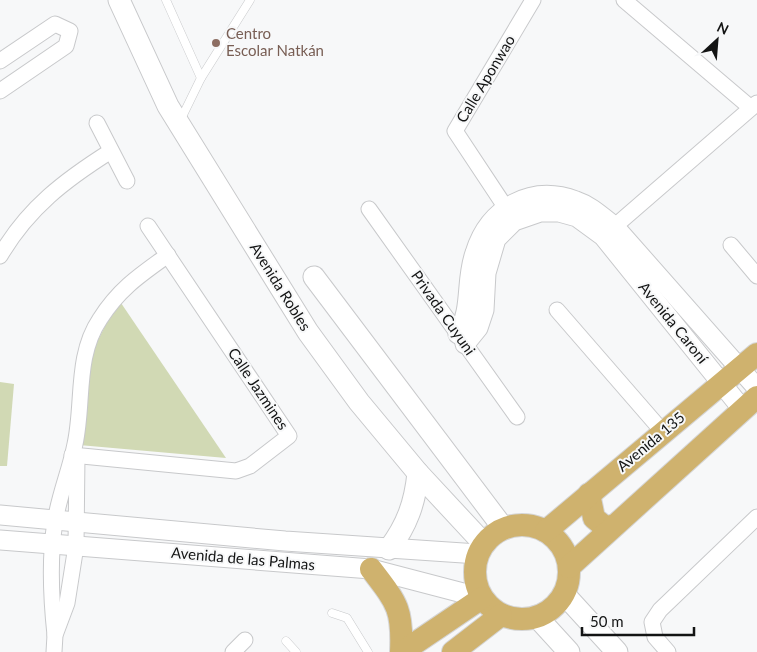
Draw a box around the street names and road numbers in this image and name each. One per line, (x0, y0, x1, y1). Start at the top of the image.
street label: Calle Aponwao (452, 31, 518, 125)
street label: Avenida Robles (247, 239, 315, 334)
street label: Privada Cuyuni (408, 267, 480, 358)
street label: Avenida Caroní (635, 278, 713, 368)
street label: Calle Jazmines (225, 344, 293, 433)
street label: Avenida 135 (613, 408, 688, 475)
street label: Avenida de las Palmas (170, 543, 316, 573)

